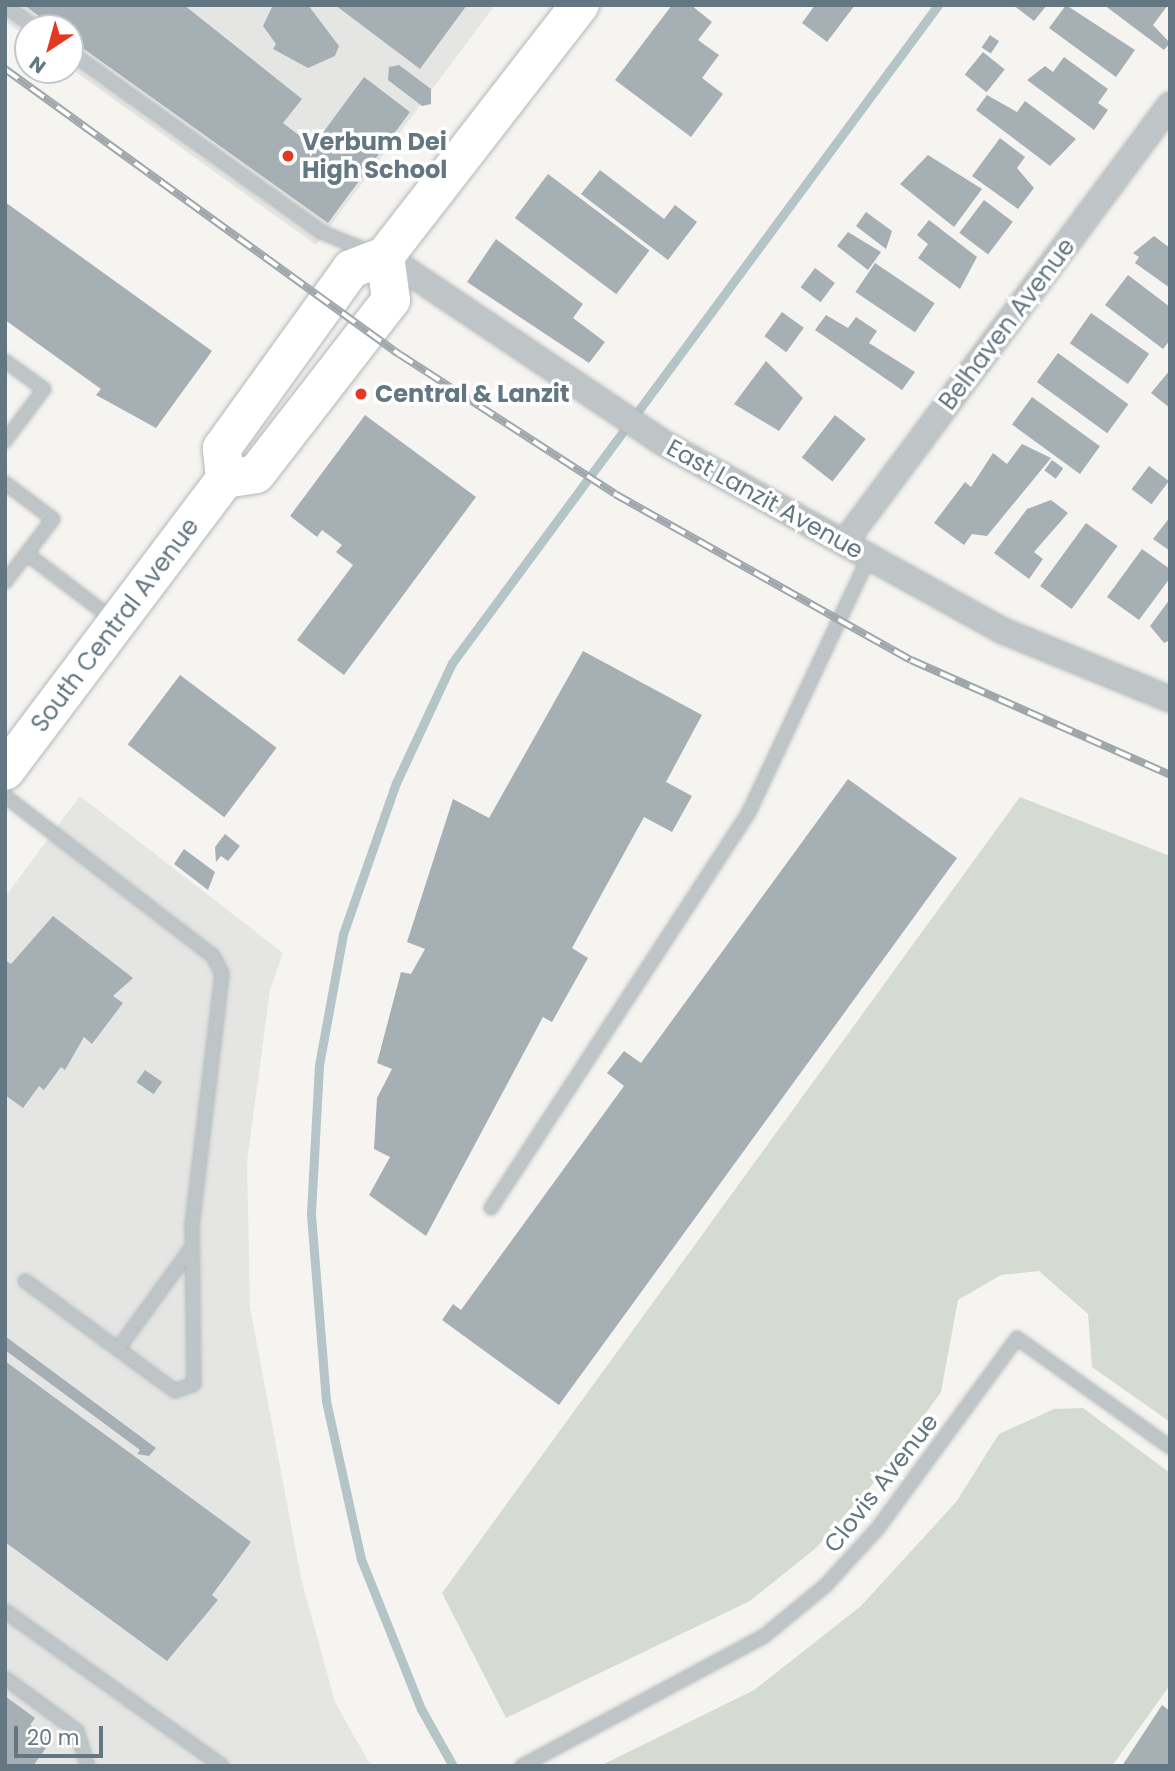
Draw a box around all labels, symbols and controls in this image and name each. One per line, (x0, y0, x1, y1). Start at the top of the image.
north arrow (14, 14, 84, 84)
text: N (24, 50, 51, 80)
place label: Verbum Dei High School (302, 128, 447, 184)
marker: Verbum Dei High School (280, 148, 296, 164)
street label: Belhaven Avenue (933, 233, 1081, 415)
place label: Central & Lanzit (375, 380, 570, 408)
marker: Central & Lanzit (353, 386, 369, 402)
street label: East Lanzit Avenue (662, 433, 868, 565)
street label: South Central Avenue (25, 512, 205, 738)
street label: Clovis Avenue (818, 1408, 944, 1558)
scale bar (18, 1712, 107, 1756)
text: 20 m (27, 1723, 80, 1752)

